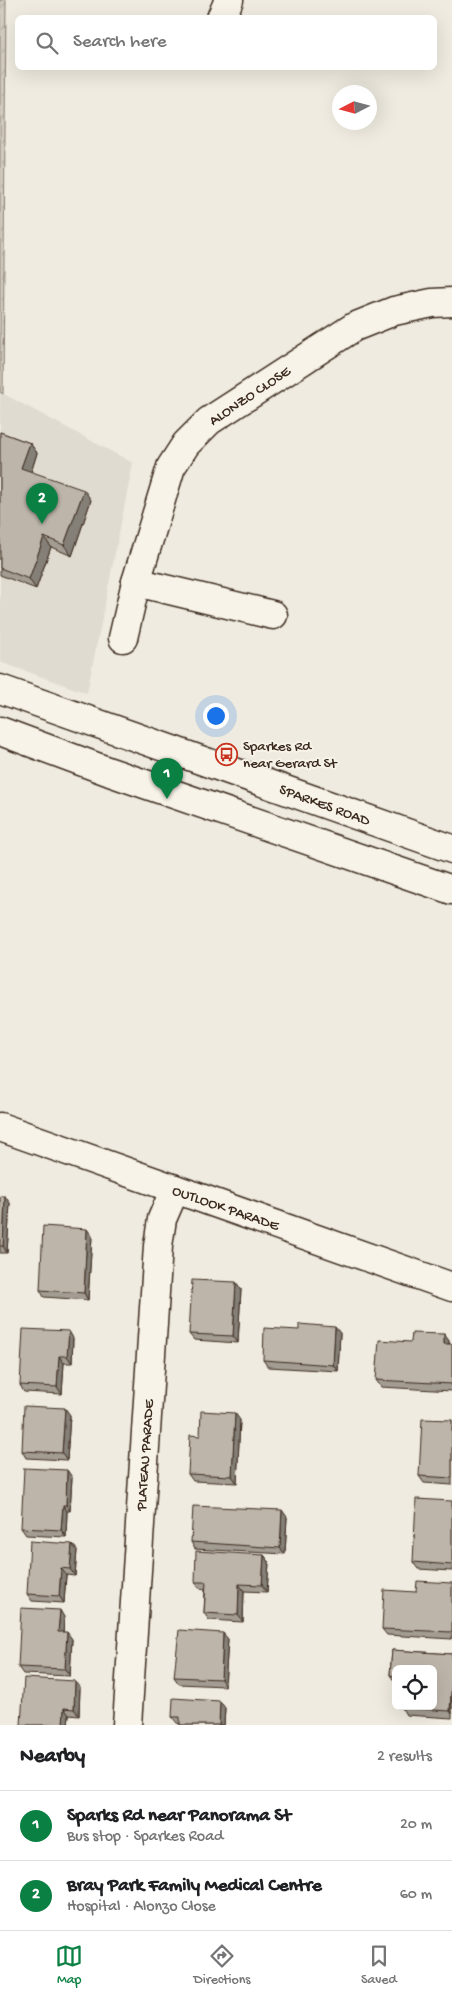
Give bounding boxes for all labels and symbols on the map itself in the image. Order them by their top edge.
north arrow [332,85,377,130]
street label: ALONZO CLOSE [206,362,295,431]
pin: 2 [26,483,58,524]
your location [203,703,229,729]
place label: Sparkes Rd near Gerard St [243,738,339,773]
bus stop icon: Sparkes Rd near Gerard St [215,742,239,766]
pin: 1 [151,758,183,799]
street label: SPARKES ROAD [276,781,373,831]
street label: OUTLOOK PARADE [170,1182,282,1236]
street label: PLATEAU PARADE [133,1398,159,1513]

